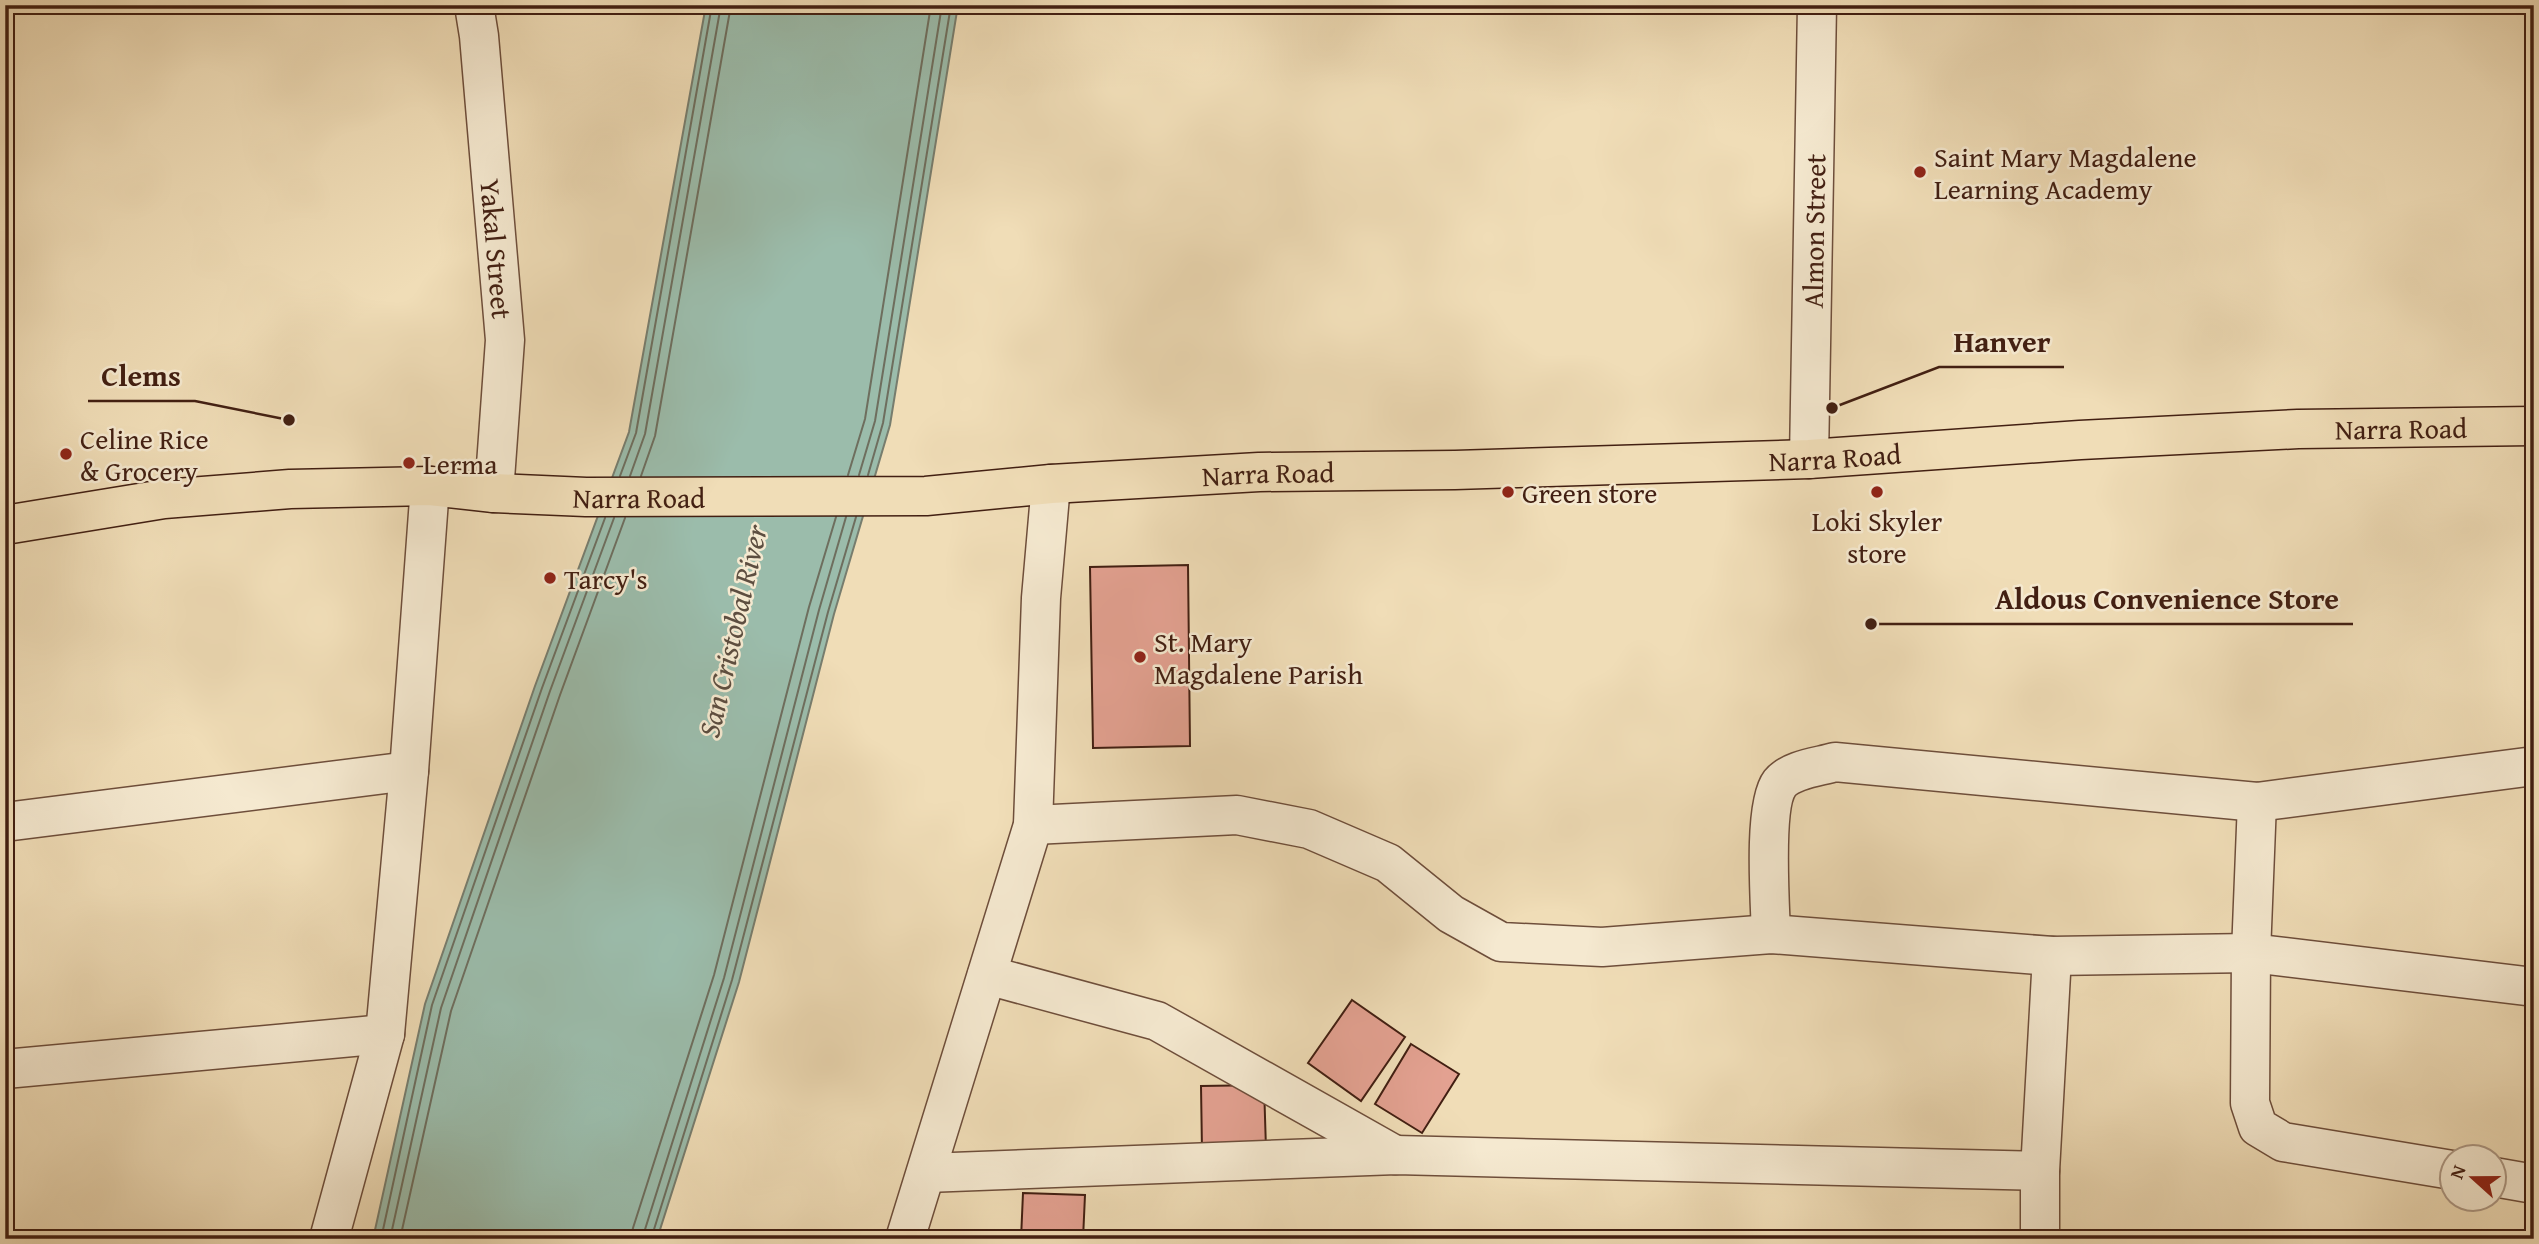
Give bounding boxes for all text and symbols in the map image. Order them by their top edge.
place label: Saint Mary Magdalene Learning Academy [1934,136,2197,209]
street label: Almon Street [1791,153,1835,309]
marker: Saint Mary Magdalene Learning Academy [1912,164,1928,180]
street label: Yakal Street [471,177,524,321]
callout: Hanver [1939,316,2064,367]
text: Hanver [1953,319,2051,363]
callout: Clems [88,350,195,401]
text: Clems [101,353,181,397]
street label: Narra Road [2334,406,2467,449]
place label: Celine Rice & Grocery [80,418,209,491]
street label: Narra Road [1768,432,1902,481]
place label: Lerma [423,443,498,484]
marker: Celine Rice & Grocery [58,446,74,462]
street label: Narra Road [1201,451,1335,496]
marker: Lerma [401,455,417,471]
place label: Green store [1522,472,1657,513]
street label: Narra Road [572,476,705,518]
marker: Green store [1500,484,1516,500]
marker: Loki Skyler store [1869,484,1885,500]
place label: Loki Skyler store [1812,500,1943,573]
water label: San Cristobal River [686,519,778,742]
place label: Tarcy's [564,558,648,599]
marker: Tarcy's [542,570,558,586]
callout: Aldous Convenience Store [1981,573,2353,624]
text: Aldous Convenience Store [1995,576,2339,620]
place label: St. Mary Magdalene Parish [1154,621,1363,694]
marker: St. Mary Magdalene Parish [1132,649,1148,665]
north arrow [2438,1142,2508,1212]
text: N [2442,1161,2473,1183]

